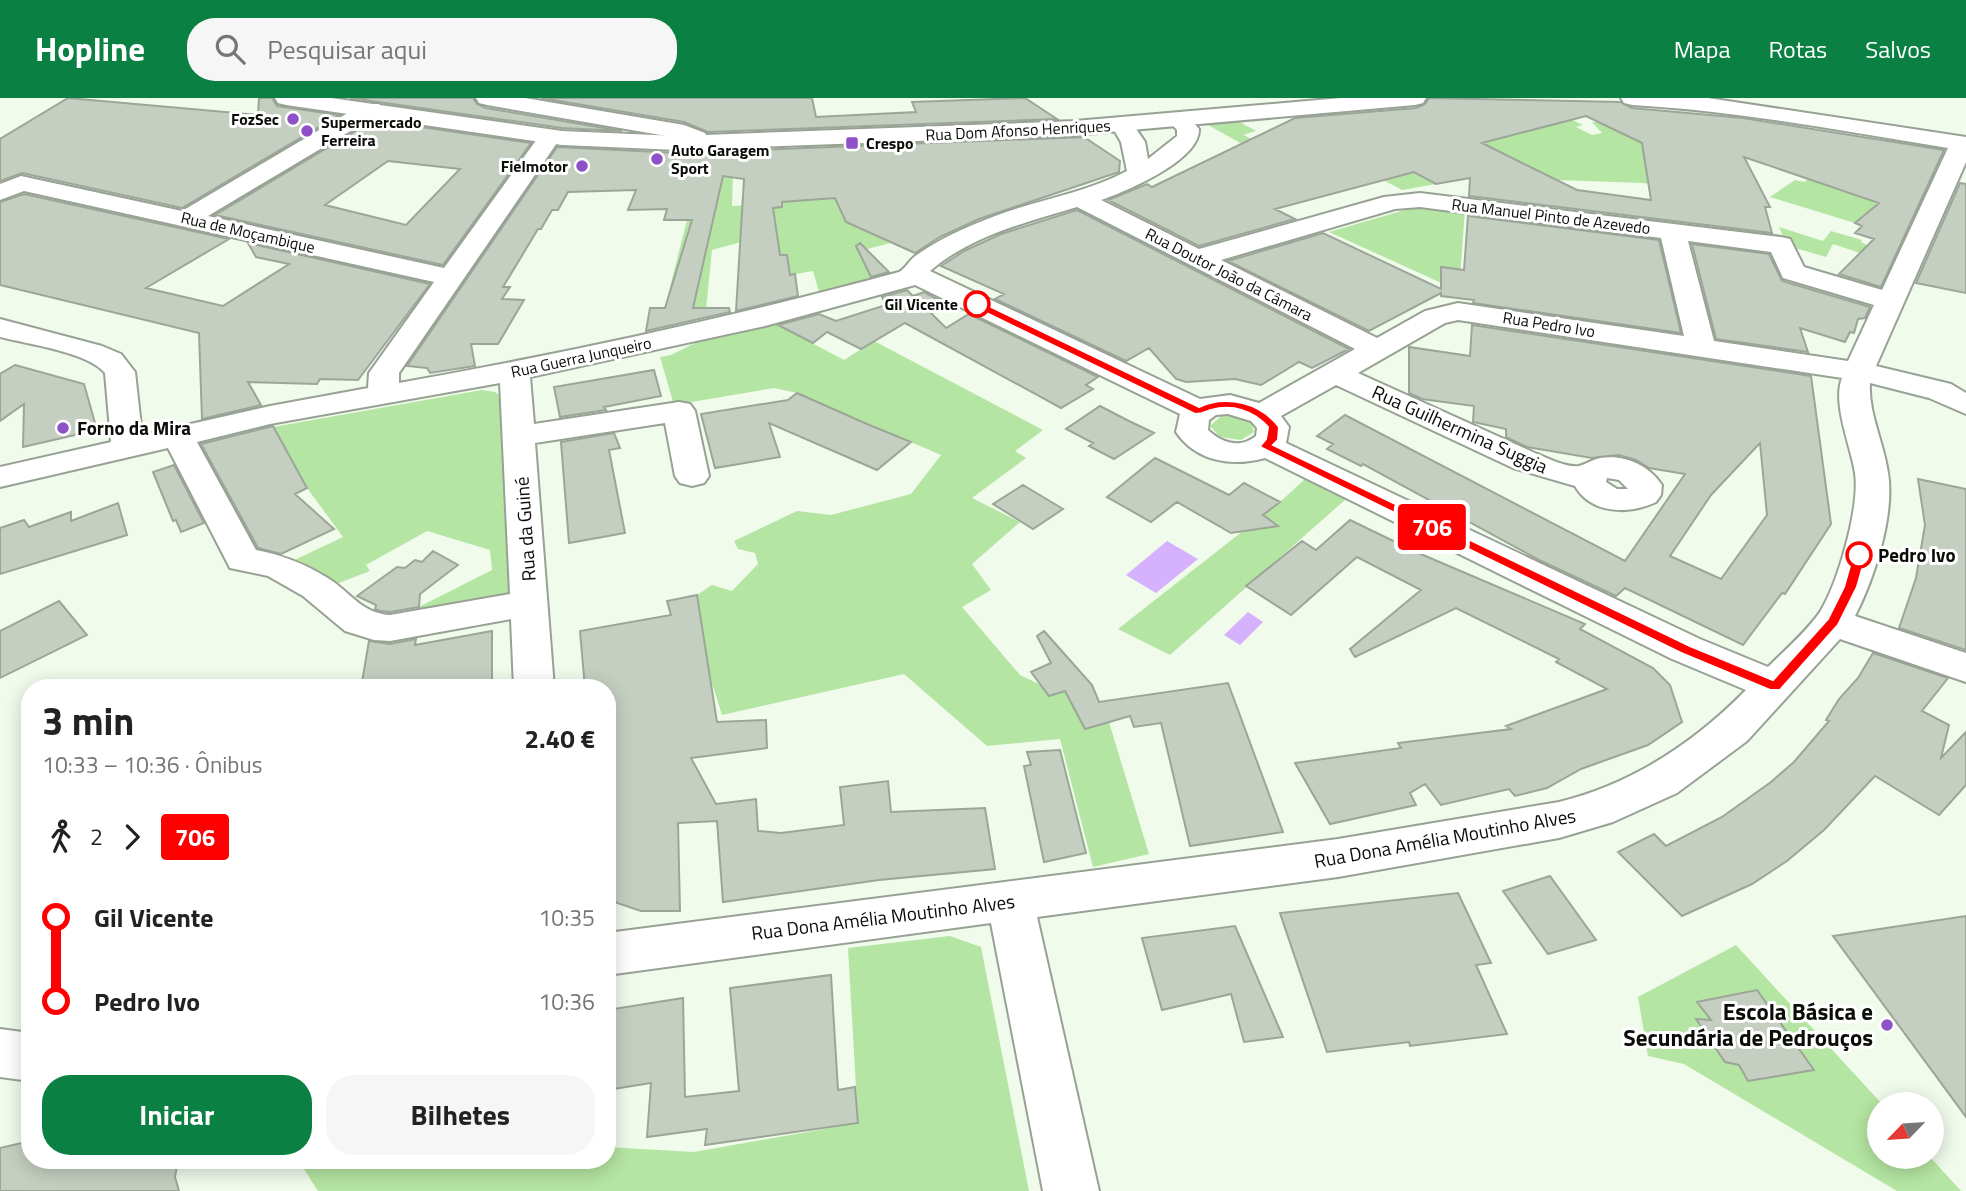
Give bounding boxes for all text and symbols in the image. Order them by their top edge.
search box [187,18,677,81]
text: Hopline [35,24,145,74]
icon: search [211,30,249,68]
text: Pesquisar aqui [267,30,427,69]
text: Mapa [1674,31,1730,67]
text: Rotas [1768,31,1827,67]
text: Salvos [1865,31,1931,67]
place label: FozSec [231,107,279,131]
place label: Supermercado Ferreira [321,110,422,152]
marker: FozSec [285,111,301,127]
street label: Rua Dom Afonso Henriques [925,113,1111,147]
marker: Supermercado Ferreira [299,123,315,139]
place label: Crespo [866,131,914,155]
marker: Crespo [844,135,860,151]
place label: Auto Garagem Sport [671,138,770,180]
marker: Auto Garagem Sport [649,151,665,167]
place label: Fielmotor [501,154,568,178]
marker: Fielmotor [574,158,590,174]
street label: Rua Manuel Pinto de Azevedo [1450,192,1652,240]
street label: Rua de Moçambique [179,205,317,259]
street label: Rua Doutor João da Câmara [1141,221,1317,327]
marker: Gil Vicente [964,291,990,317]
place label: Gil Vicente [884,292,958,316]
street label: Rua Pedro Ivo [1501,305,1597,343]
street label: Rua Guerra Junqueiro [509,330,653,384]
street label: Rua Guilhermina Suggia [1368,377,1553,481]
place label: Forno da Mira [77,413,191,442]
marker: Forno da Mira [55,420,71,436]
street label: Rua da Guiné [506,476,543,582]
line badge: 706 [1392,504,1472,550]
text: 706 [1412,509,1452,545]
place label: Pedro Ivo [1878,540,1956,569]
marker: Pedro Ivo [1846,542,1872,568]
text: 3 min [42,692,134,750]
text: 2.40 € [524,719,595,758]
text: 10:33 – 10:36 · Ônibus [42,747,262,782]
street label: Rua Dona Amélia Moutinho Alves [1312,800,1578,875]
icon: walk [42,818,80,856]
icon: forward [113,818,151,856]
text: 2 [90,819,103,854]
text: 706 [175,819,215,855]
street label: Rua Dona Amélia Moutinho Alves [750,886,1016,947]
text: Gil Vicente [94,898,214,937]
text: 10:35 [538,900,595,935]
text: Pedro Ivo [94,982,200,1021]
text: 10:36 [538,984,595,1019]
place label: Escola Básica e Secundária de Pedrouços [1623,994,1873,1055]
marker: Escola Básica e Secundária de Pedrouços [1879,1017,1895,1033]
button: Iniciar [42,1075,312,1155]
button: Bilhetes [326,1075,595,1155]
north arrow [1867,1092,1944,1169]
map controls [1867,1092,1944,1169]

